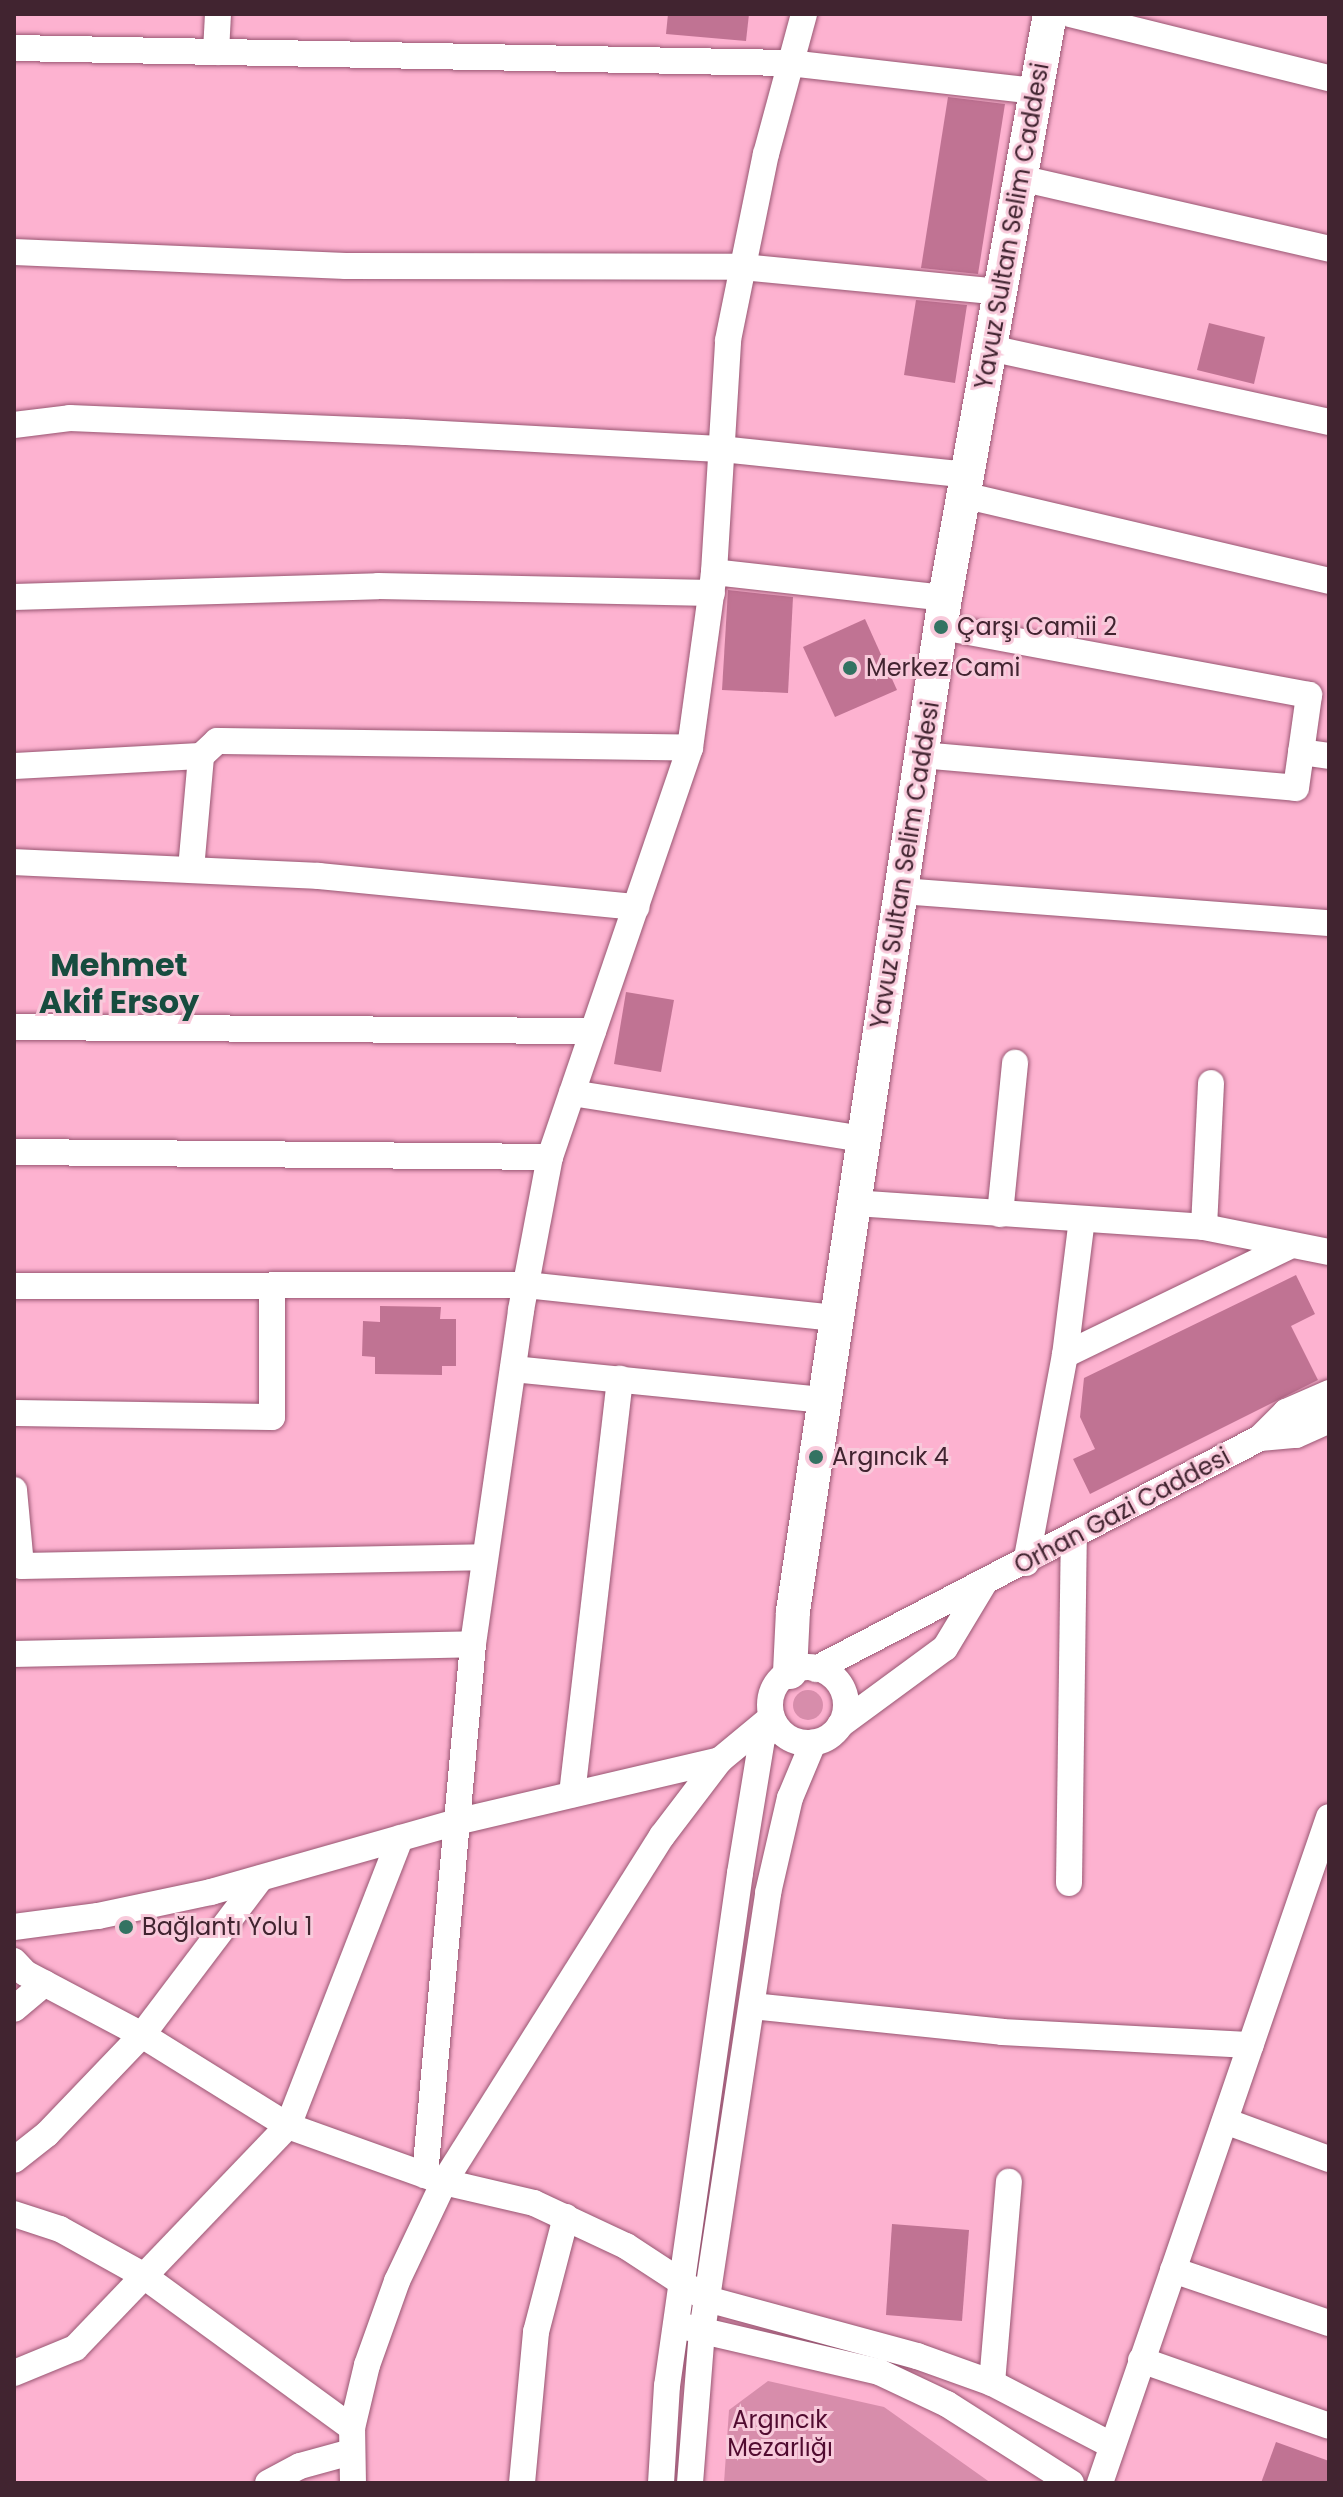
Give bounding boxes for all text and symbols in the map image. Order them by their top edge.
street label: Yavuz Sultan Selim Caddesi [969,61,1055,391]
place label: Çarşı Camii 2 [957,613,1117,641]
marker: Çarşı Camii 2 [932,618,950,636]
place label: Merkez Cami [866,654,1020,682]
marker: Merkez Cami [841,659,859,677]
street label: Yavuz Sultan Selim Caddesi [865,699,945,1031]
district label: Mehmet Akif Ersoy [39,947,199,1022]
street label: Orhan Gazi Caddesi [1009,1442,1235,1580]
place label: Argıncık 4 [832,1443,949,1471]
marker: Argıncık 4 [807,1448,825,1466]
place label: Bağlantı Yolu 1 [142,1913,312,1941]
marker: Bağlantı Yolu 1 [117,1918,135,1936]
park label: Argıncık Mezarlığı [727,2406,833,2462]

